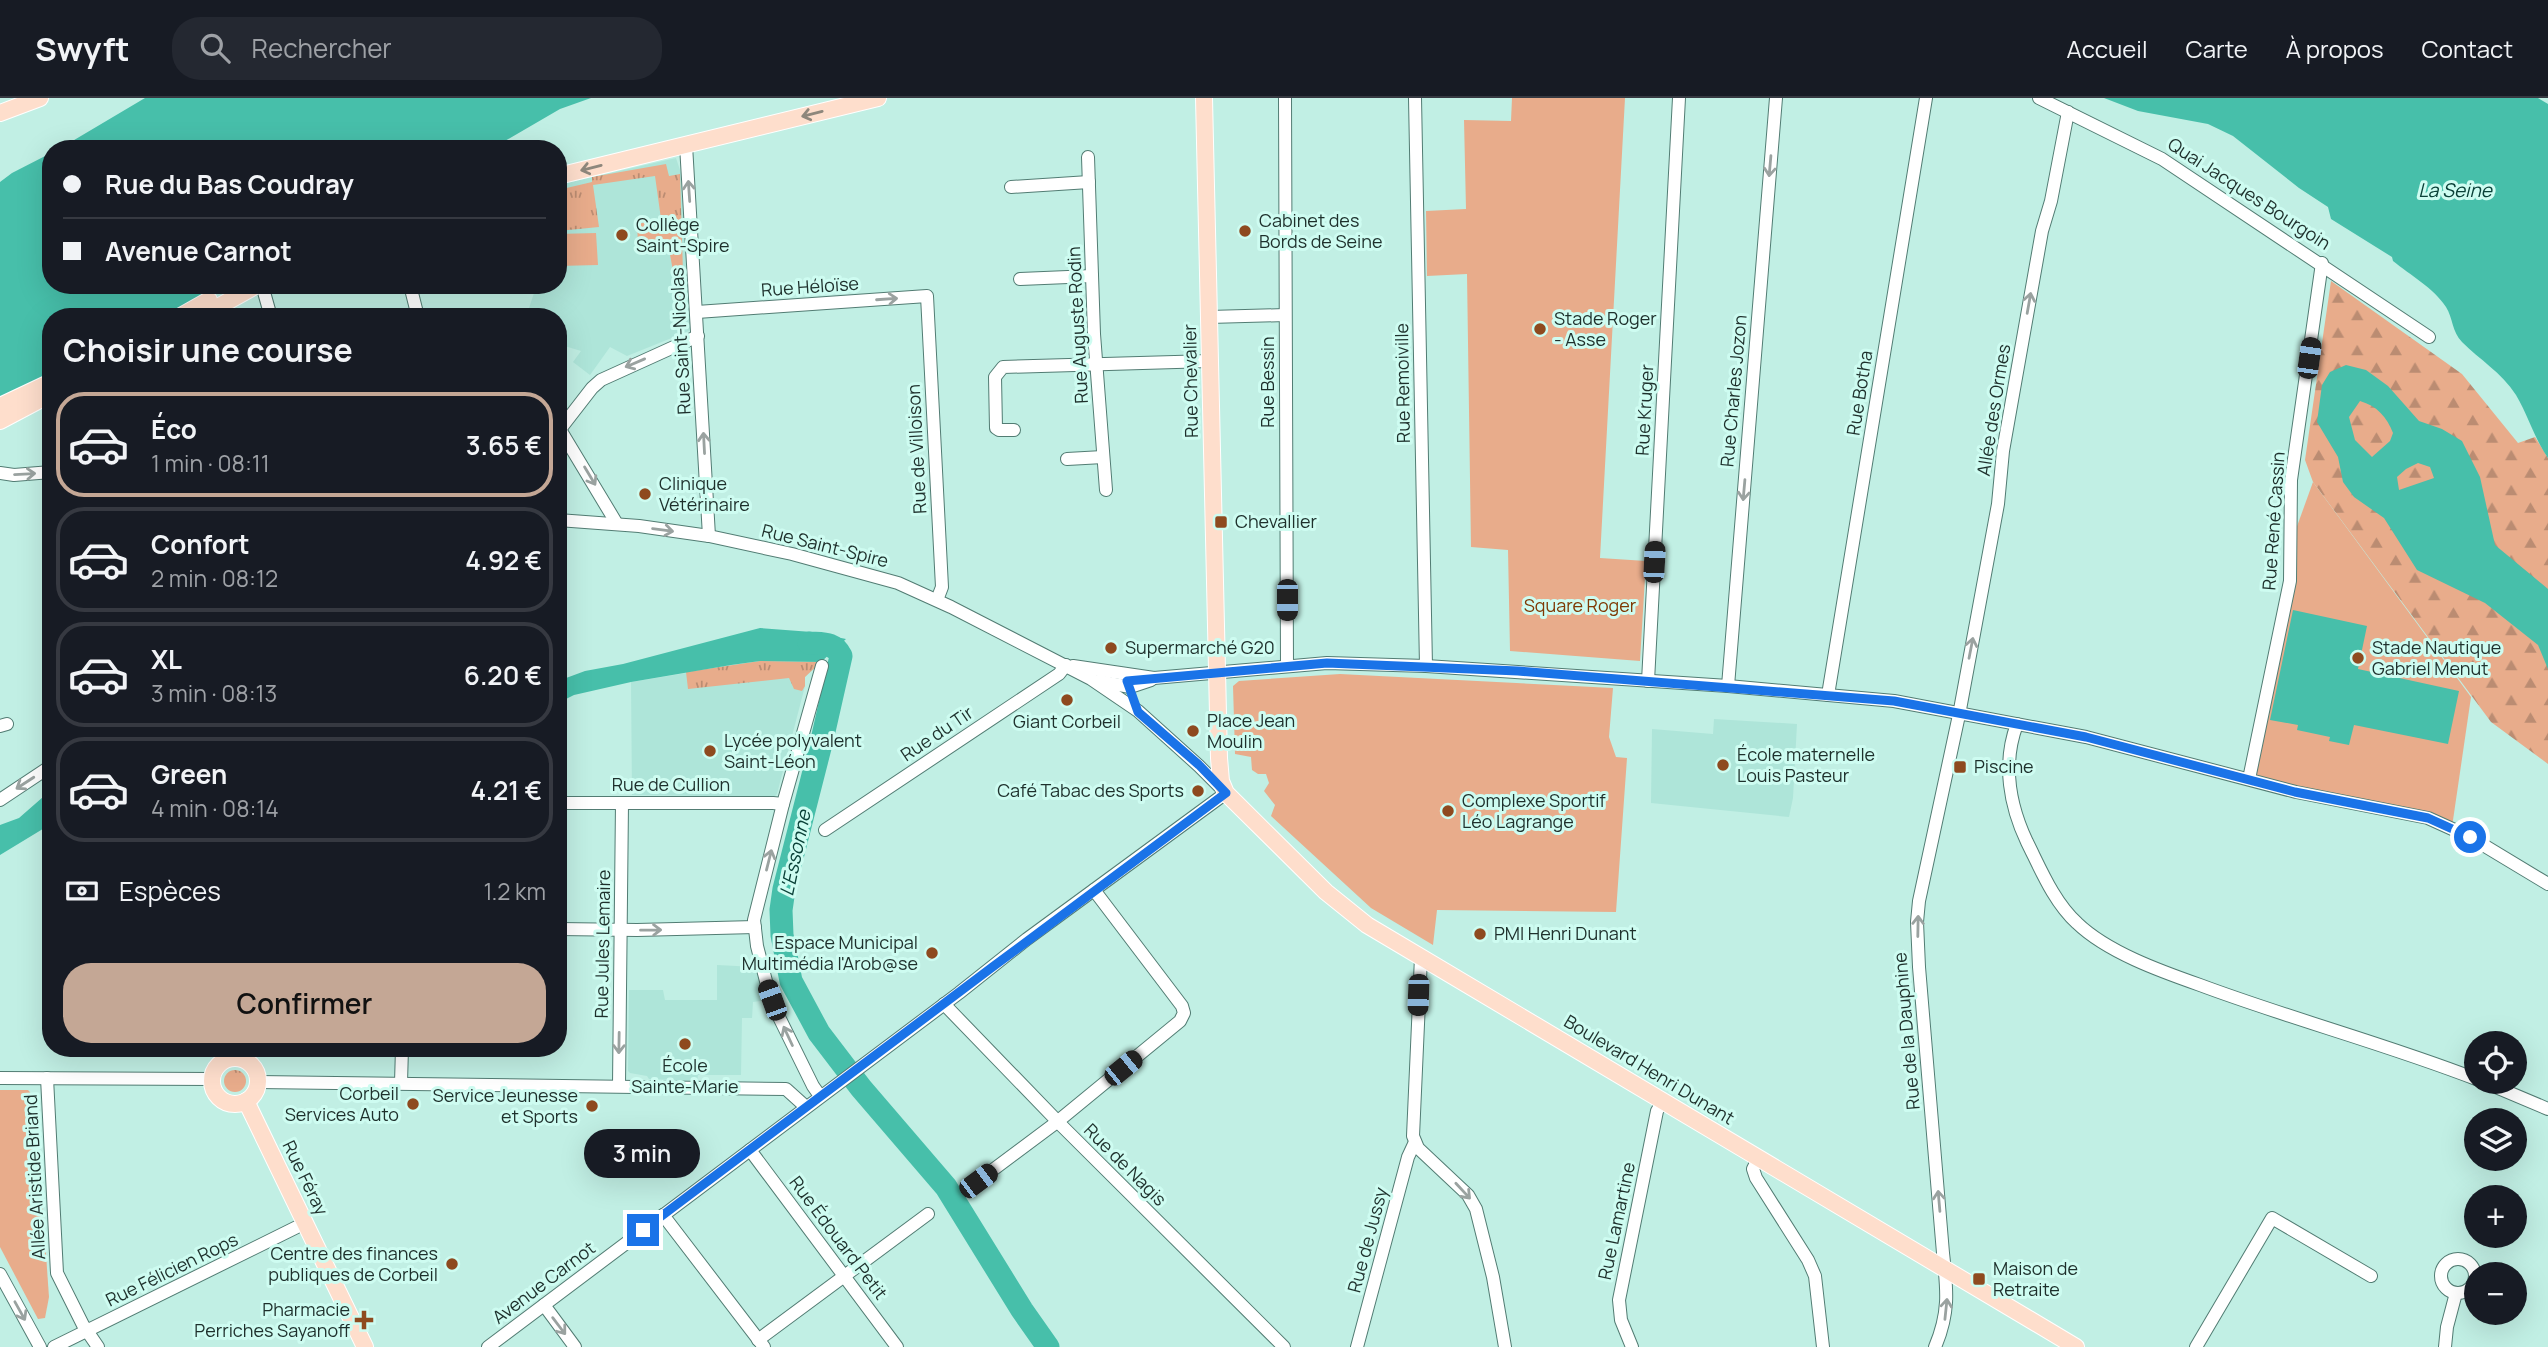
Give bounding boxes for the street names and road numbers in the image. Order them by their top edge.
street label: Quai Jacques Bourgoin [2164,132,2336,255]
street label: Rue Auguste Rodin [1061,246,1093,404]
street label: Rue Saint-Nicolas [664,267,696,415]
street label: Rue Héloïse [760,271,860,301]
street label: Rue Charles Jozon [1714,314,1752,468]
street label: Rue Chevalier [1177,323,1203,438]
street label: Rue Remoiville [1389,323,1415,443]
street label: Rue Bessin [1255,336,1279,428]
street label: Allée des Ormes [1971,342,2015,478]
street label: Rue Botha [1840,349,1878,437]
street label: Rue Kruger [1630,363,1658,456]
street label: Rue de Villoison [901,384,931,514]
street label: Rue René Cassin [2256,451,2290,591]
street label: Rue Saint-Spire [759,518,891,572]
street label: Rue du Tir [896,700,978,766]
street label: Rue de Cullion [612,772,730,796]
street label: Rue Jules Lemaire [589,869,615,1019]
street label: Rue de la Dauphine [1887,951,1925,1111]
street label: Boulevard Henri Dunant [1560,1009,1739,1130]
street label: Allée Aristide Briand [18,1094,50,1260]
street label: Rue de Nagis [1079,1118,1172,1211]
street label: Rue Féray [277,1136,335,1219]
street label: Rue Lamartine [1592,1160,1640,1282]
street label: Rue Édouard Petit [784,1171,893,1304]
street label: Rue de Jussy [1341,1184,1393,1295]
street label: Rue Félicien Rops [101,1227,242,1312]
street label: Avenue Carnot [487,1236,600,1329]

